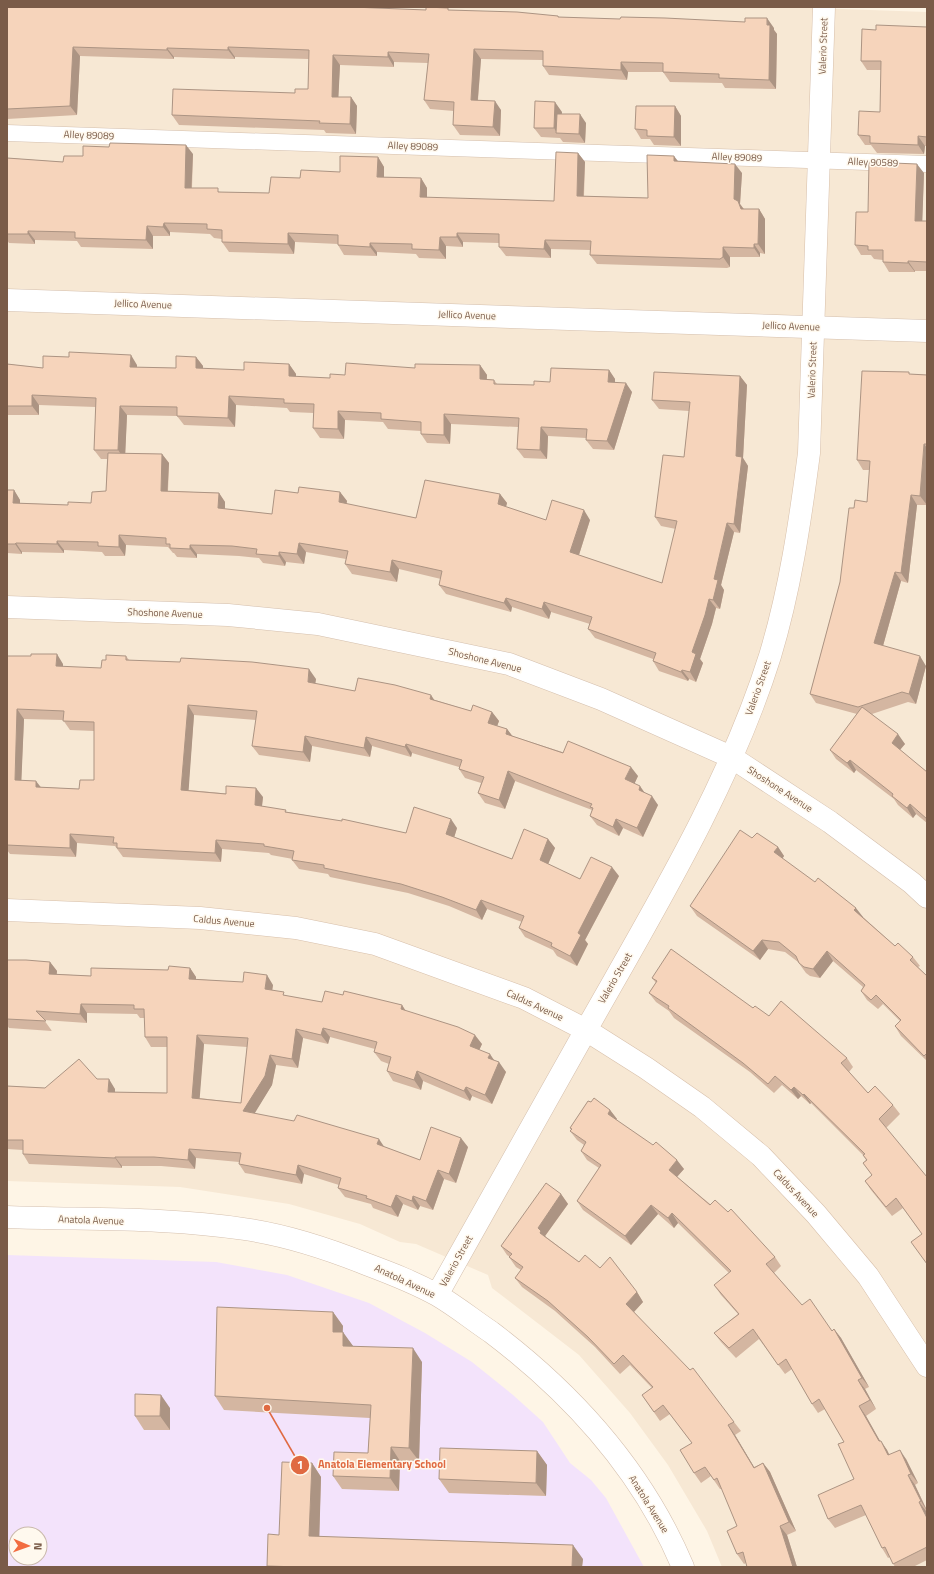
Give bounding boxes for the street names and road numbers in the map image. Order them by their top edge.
street label: Valerio Street [815,17,832,75]
street label: Alley 89089 [63,127,115,143]
street label: Alley 89089 [387,138,439,154]
street label: Alley 89089 [711,149,763,165]
street label: Alley 90589 [847,154,899,170]
street label: Jellico Avenue [114,295,172,313]
street label: Jellico Avenue [438,306,496,324]
street label: Jellico Avenue [762,317,820,335]
street label: Valerio Street [804,341,821,399]
street label: Shoshone Avenue [127,604,203,622]
street label: Shoshone Avenue [447,644,523,676]
street label: Valerio Street [741,658,775,717]
street label: Shoshone Avenue [744,762,816,816]
street label: Caldus Avenue [193,911,255,931]
street label: Valerio Street [594,949,636,1006]
street label: Caldus Avenue [504,985,566,1025]
street label: Caldus Avenue [770,1165,822,1221]
street label: Anatola Avenue [58,1211,124,1229]
street label: Valerio Street [436,1232,477,1289]
street label: Anatola Avenue [372,1260,438,1302]
street label: Anatola Avenue [625,1472,673,1536]

